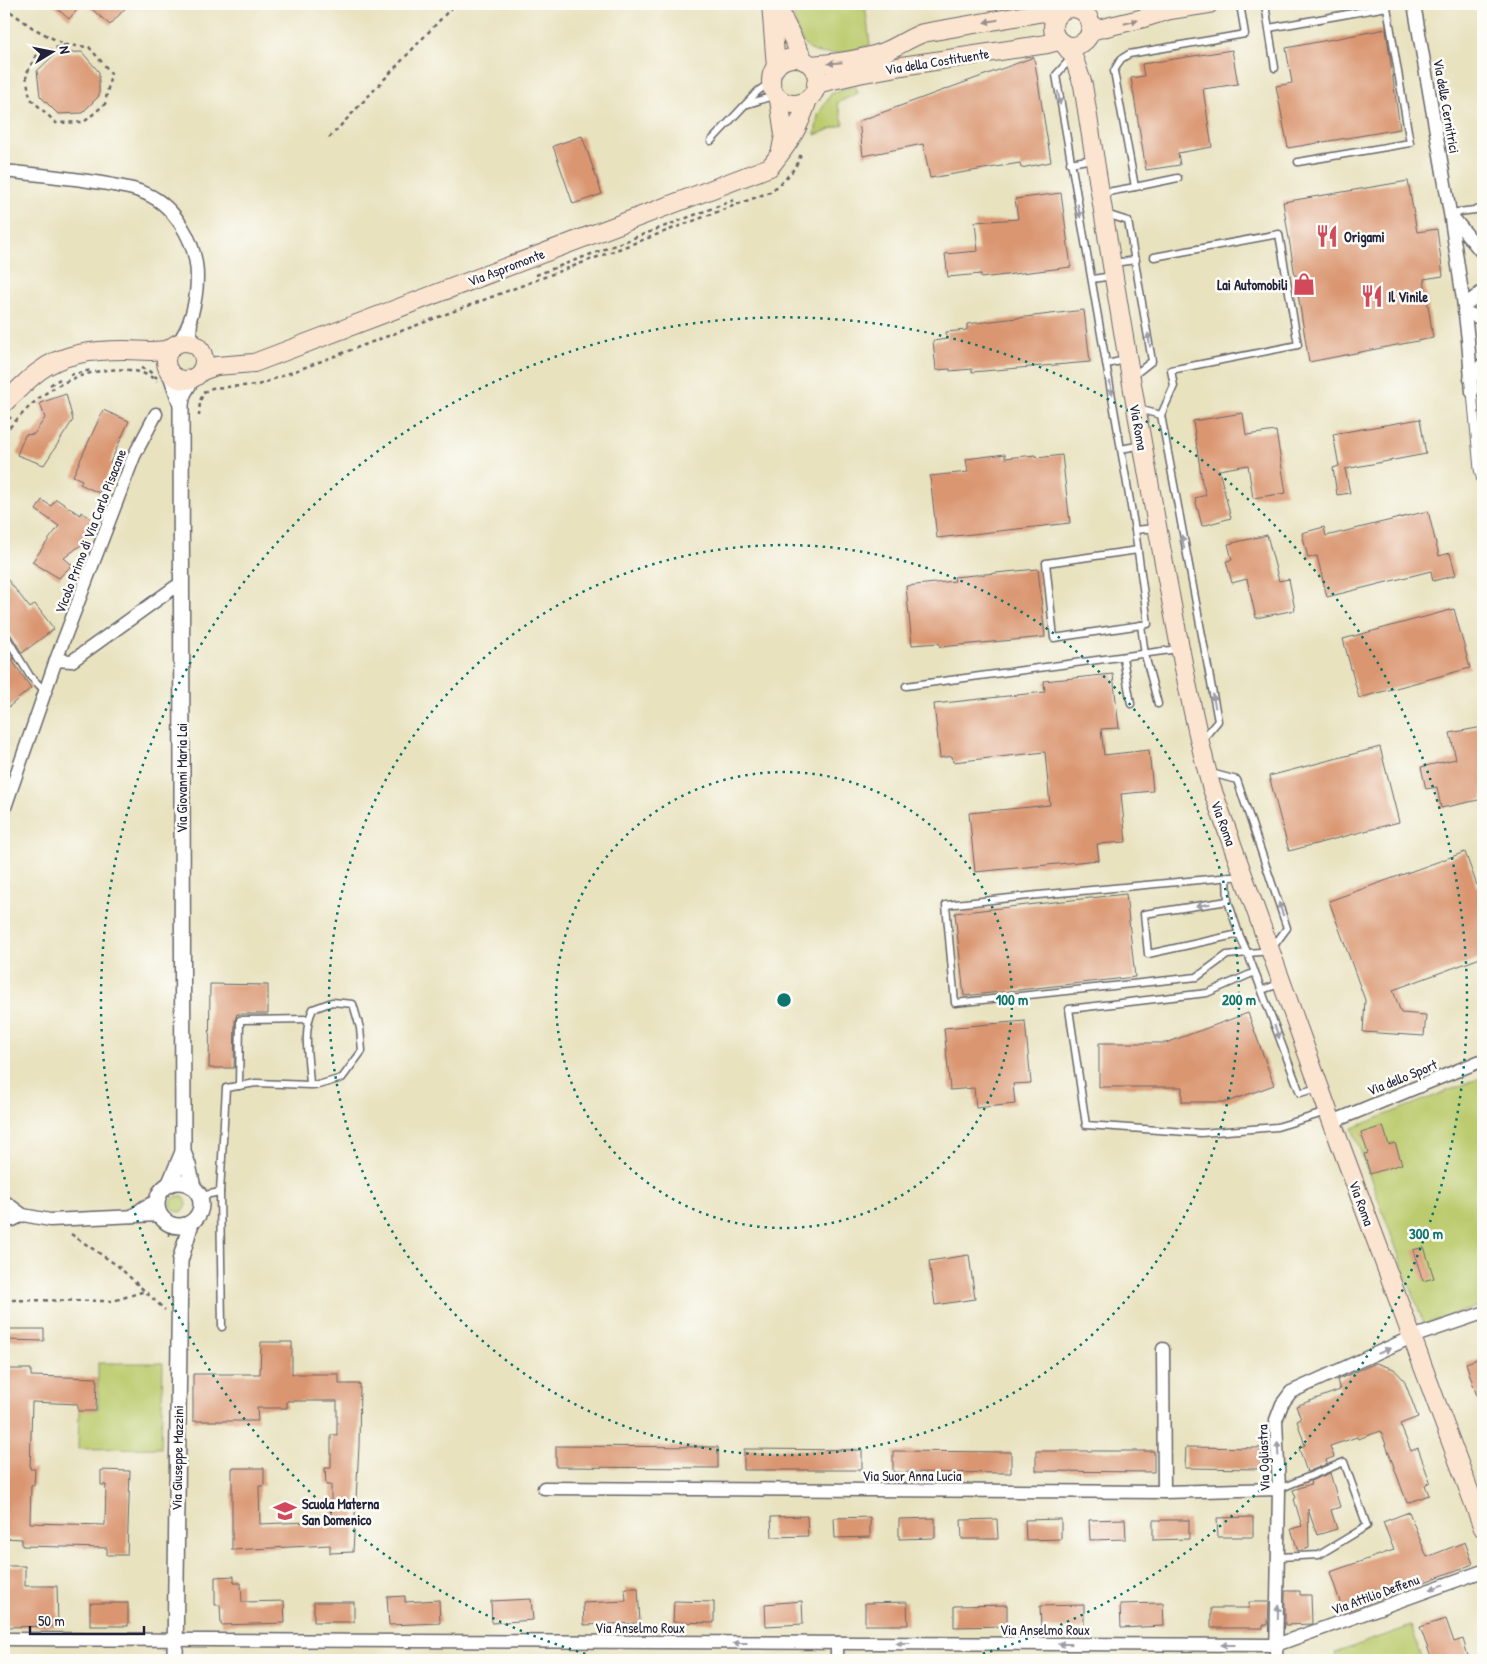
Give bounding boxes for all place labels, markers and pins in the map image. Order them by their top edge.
restaurant icon: Origami [1314,223,1340,249]
place label: Origami [1344,227,1385,248]
shop icon: Lai Automobili [1291,271,1317,297]
place label: Lai Automobili [1217,275,1288,294]
restaurant icon: Il Vinile [1359,283,1385,309]
place label: Il Vinile [1388,287,1428,306]
centre of rings [775,991,793,1009]
place label: Scuola Materna San Domenico [302,1494,379,1529]
school or university icon: Scuola Materna San Domenico [272,1498,298,1524]

